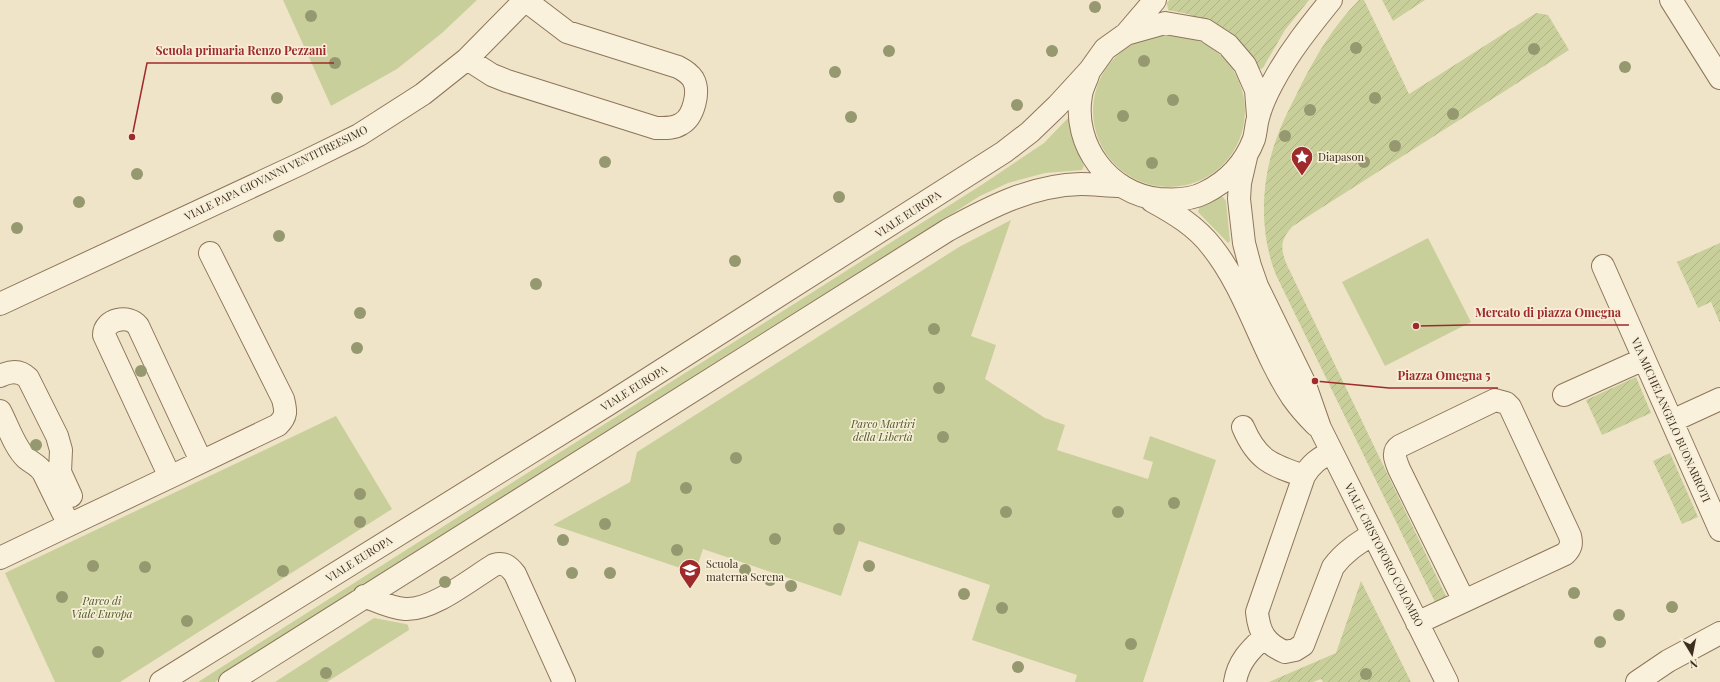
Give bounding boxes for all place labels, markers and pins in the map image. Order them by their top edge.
callout: Scuola primaria Renzo Pezzani [147,39,334,63]
place icon: Diapason [1289,144,1315,177]
place label: Diapason [1318,149,1364,164]
callout: Mercato di piazza Omegna [1467,301,1629,325]
callout: Piazza Omegna 5 [1389,364,1498,388]
place label: Scuola materna Serena [706,556,785,584]
school or university icon: Scuola materna Serena [677,557,703,590]

